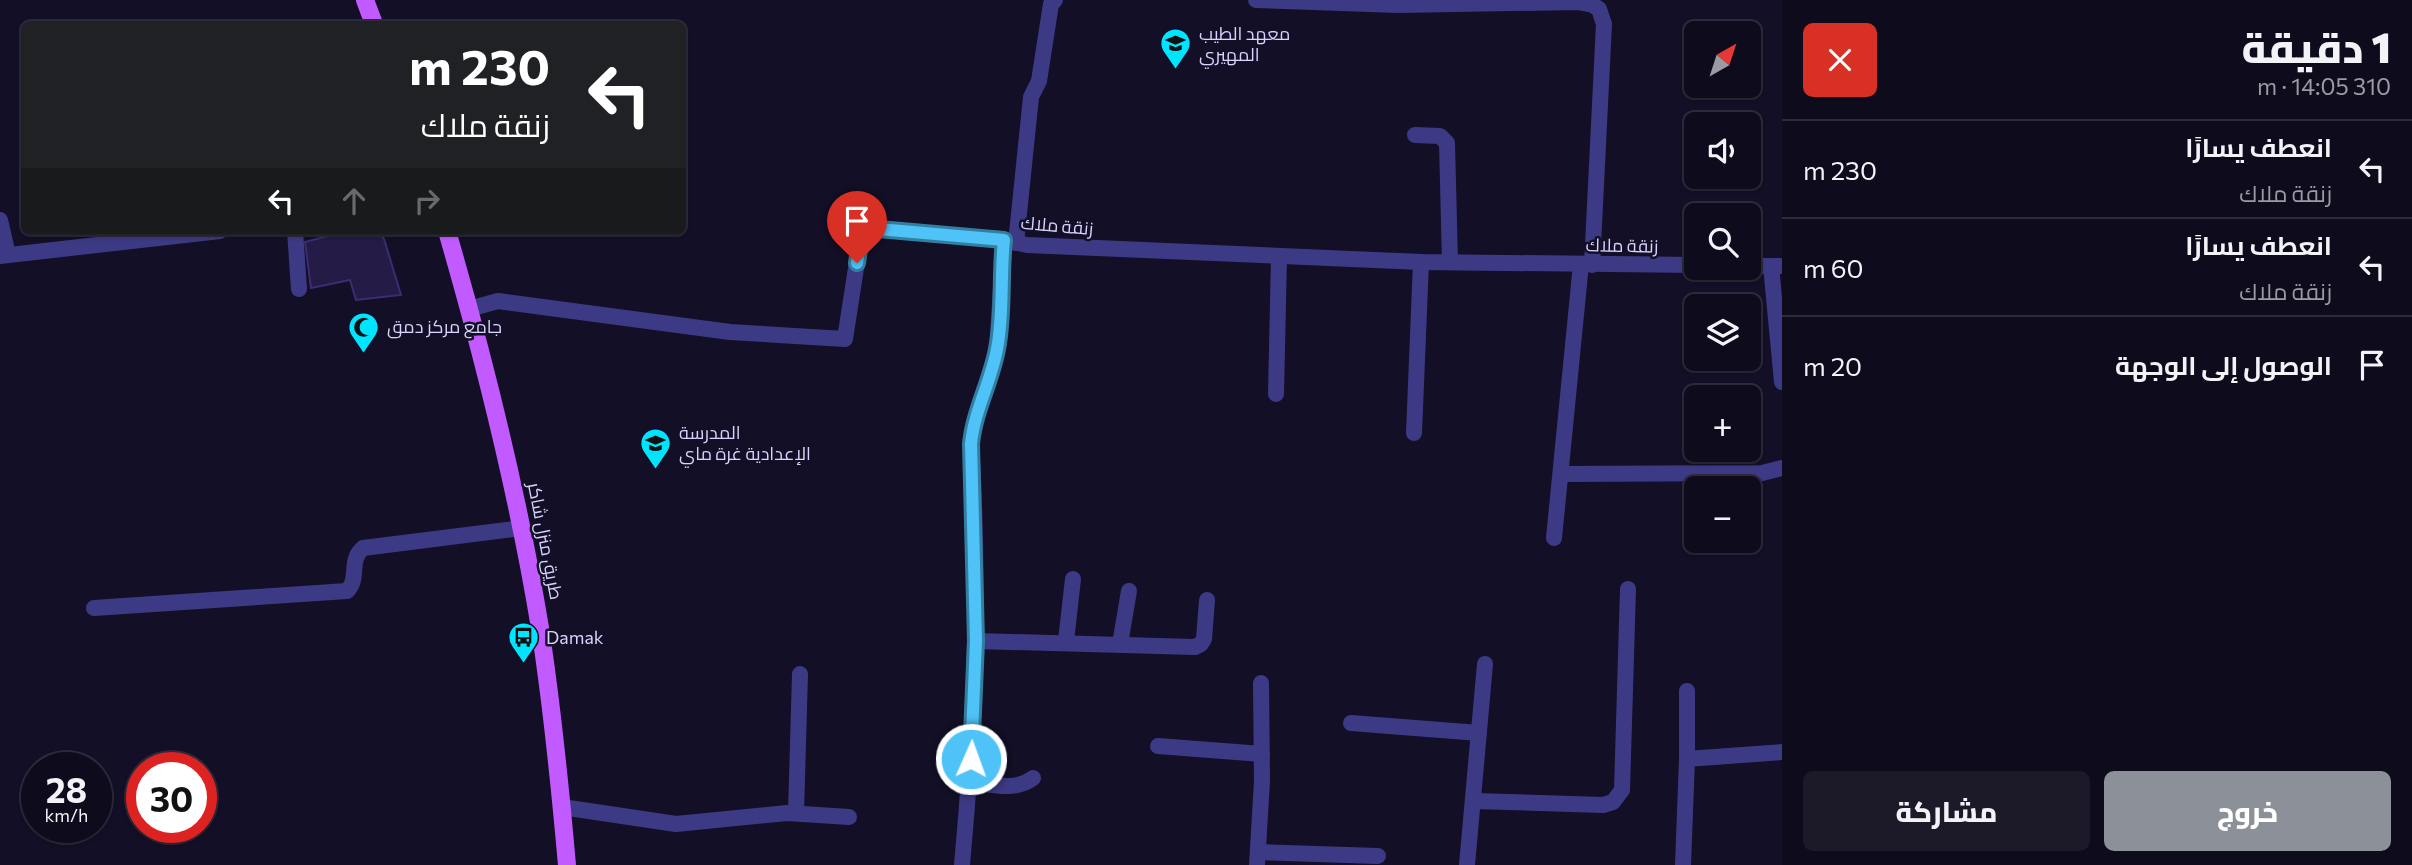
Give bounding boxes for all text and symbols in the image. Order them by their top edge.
text: 1 دقيقة [2241,20,2391,72]
north arrow [1684,21,1760,98]
map controls [1684,21,1761,553]
place label: معهد الطيب المهيري [1199,22,1290,69]
button: close [1803,23,1877,97]
school or university icon: معهد الطيب المهيري [1159,27,1193,71]
text: 230 m [409,35,550,95]
icon: left [574,49,665,140]
text: 310 m · 14:05 [2257,72,2391,100]
text: زنقة ملاك [421,104,550,144]
button: sound [1684,112,1761,189]
text: انعطف يسارًا [2185,131,2332,162]
icon: left [2353,150,2391,188]
text: 230 m [1803,154,1877,185]
text: زنقة ملاك [2239,179,2332,207]
icon: left [262,182,300,220]
icon: ahead [335,182,373,220]
icon: right [408,182,446,220]
pin [827,191,887,263]
icon: arrive [838,202,876,240]
button: search [1684,203,1761,280]
street label: زنقة ملاك [1020,211,1094,240]
text: انعطف يسارًا [2185,229,2332,260]
street label: زنقة ملاك [1585,233,1659,258]
icon: left [2353,248,2391,286]
text: 60 m [1803,252,1863,283]
text: زنقة ملاك [2239,277,2332,305]
button: layers [1684,294,1761,371]
mosque icon: جامع مركز دمق [347,310,381,354]
place label: جامع مركز دمق [387,315,502,339]
icon: arrive [2353,346,2391,384]
text: الوصول إلى الوجهة [2115,349,2332,380]
text: 20 m [1803,350,1862,381]
button: + [1684,385,1761,462]
place label: المدرسة الإعدادية غرة ماي [679,421,811,468]
school or university icon: المدرسة الإعدادية غرة ماي [639,426,673,470]
button: − [1684,476,1761,553]
street label: طريق منزل شاكر [522,479,568,602]
bus stop icon: Damak [506,621,540,665]
place label: Damak [546,626,604,648]
position arrow [934,722,1008,796]
speed limit sign: 30 [126,752,217,843]
text: 28 [46,767,87,810]
button: مشاركة [1803,771,2090,851]
button: خروج [2104,771,2391,851]
text: km/h [45,804,88,826]

